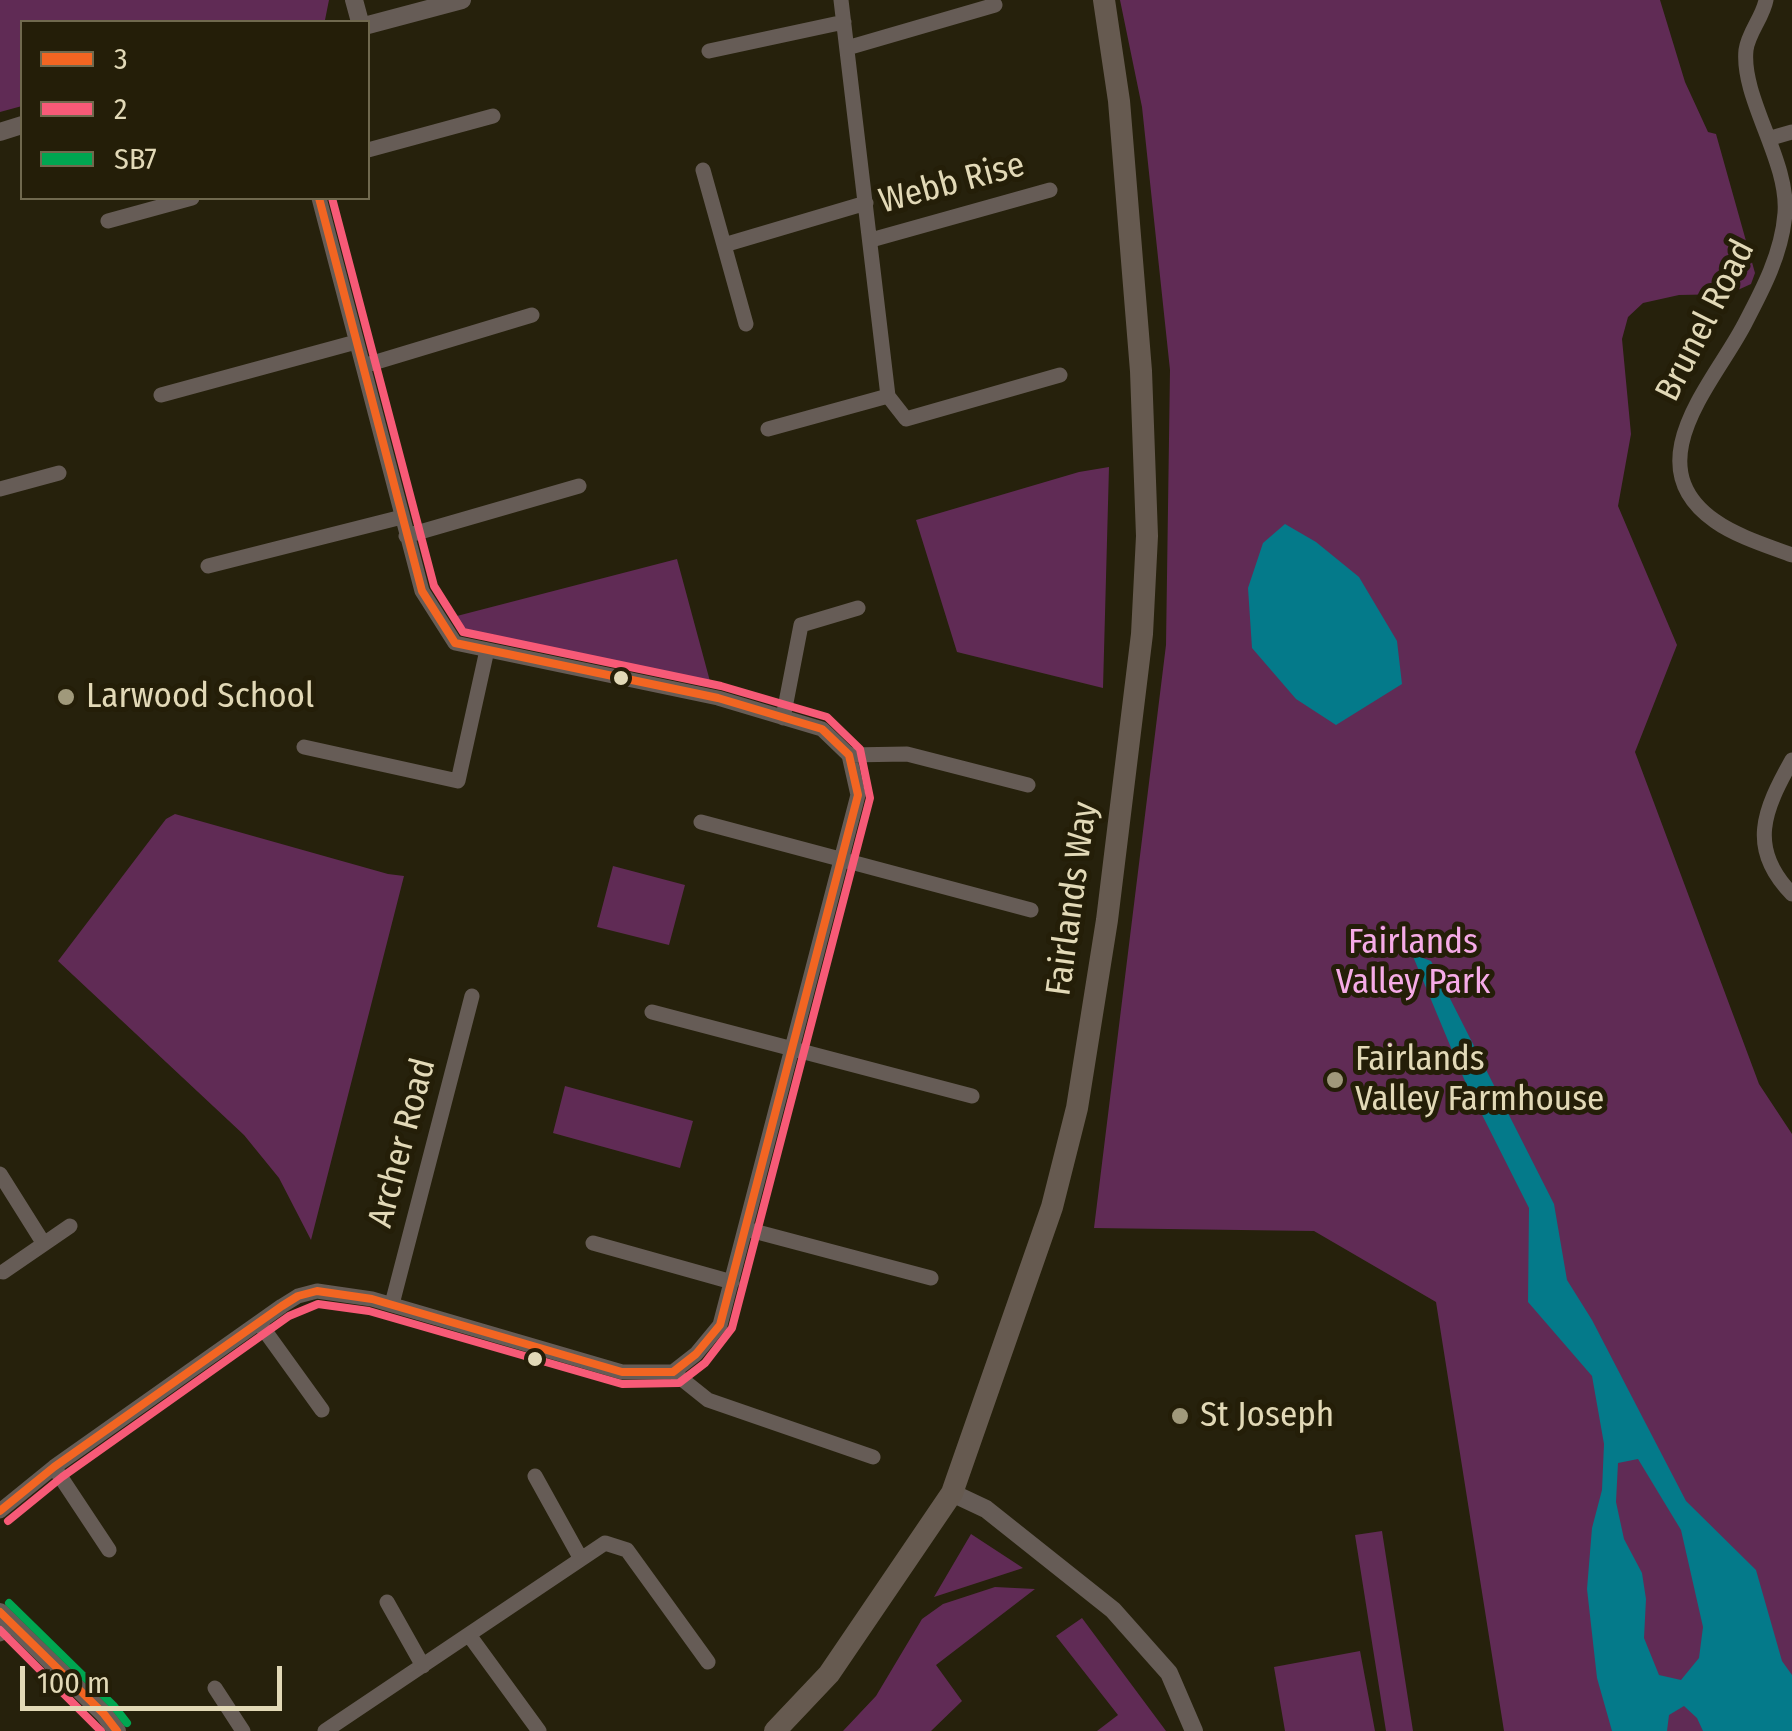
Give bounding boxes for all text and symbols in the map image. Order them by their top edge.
legend [20,20,370,200]
text: 3 [114,41,128,77]
text: 2 [114,91,127,127]
text: SB7 [114,141,157,177]
street label: Webb Rise [875,144,1029,224]
street label: Brunel Road [1647,233,1765,409]
unlabelled marker [611,668,631,688]
place label: Larwood School [86,676,314,718]
marker: Larwood School [55,686,77,708]
street label: Fairlands Way [1039,799,1107,999]
park label: Fairlands Valley Park [1336,922,1490,1004]
place label: Fairlands Valley Farmhouse [1355,1039,1604,1121]
street label: Archer Road [360,1054,446,1232]
marker: Fairlands Valley Farmhouse [1324,1069,1346,1091]
unlabelled marker [525,1349,545,1369]
place label: St Joseph [1200,1395,1334,1437]
marker: St Joseph [1169,1405,1191,1427]
scale bar [25,1646,288,1708]
text: 100 m [37,1665,110,1701]

